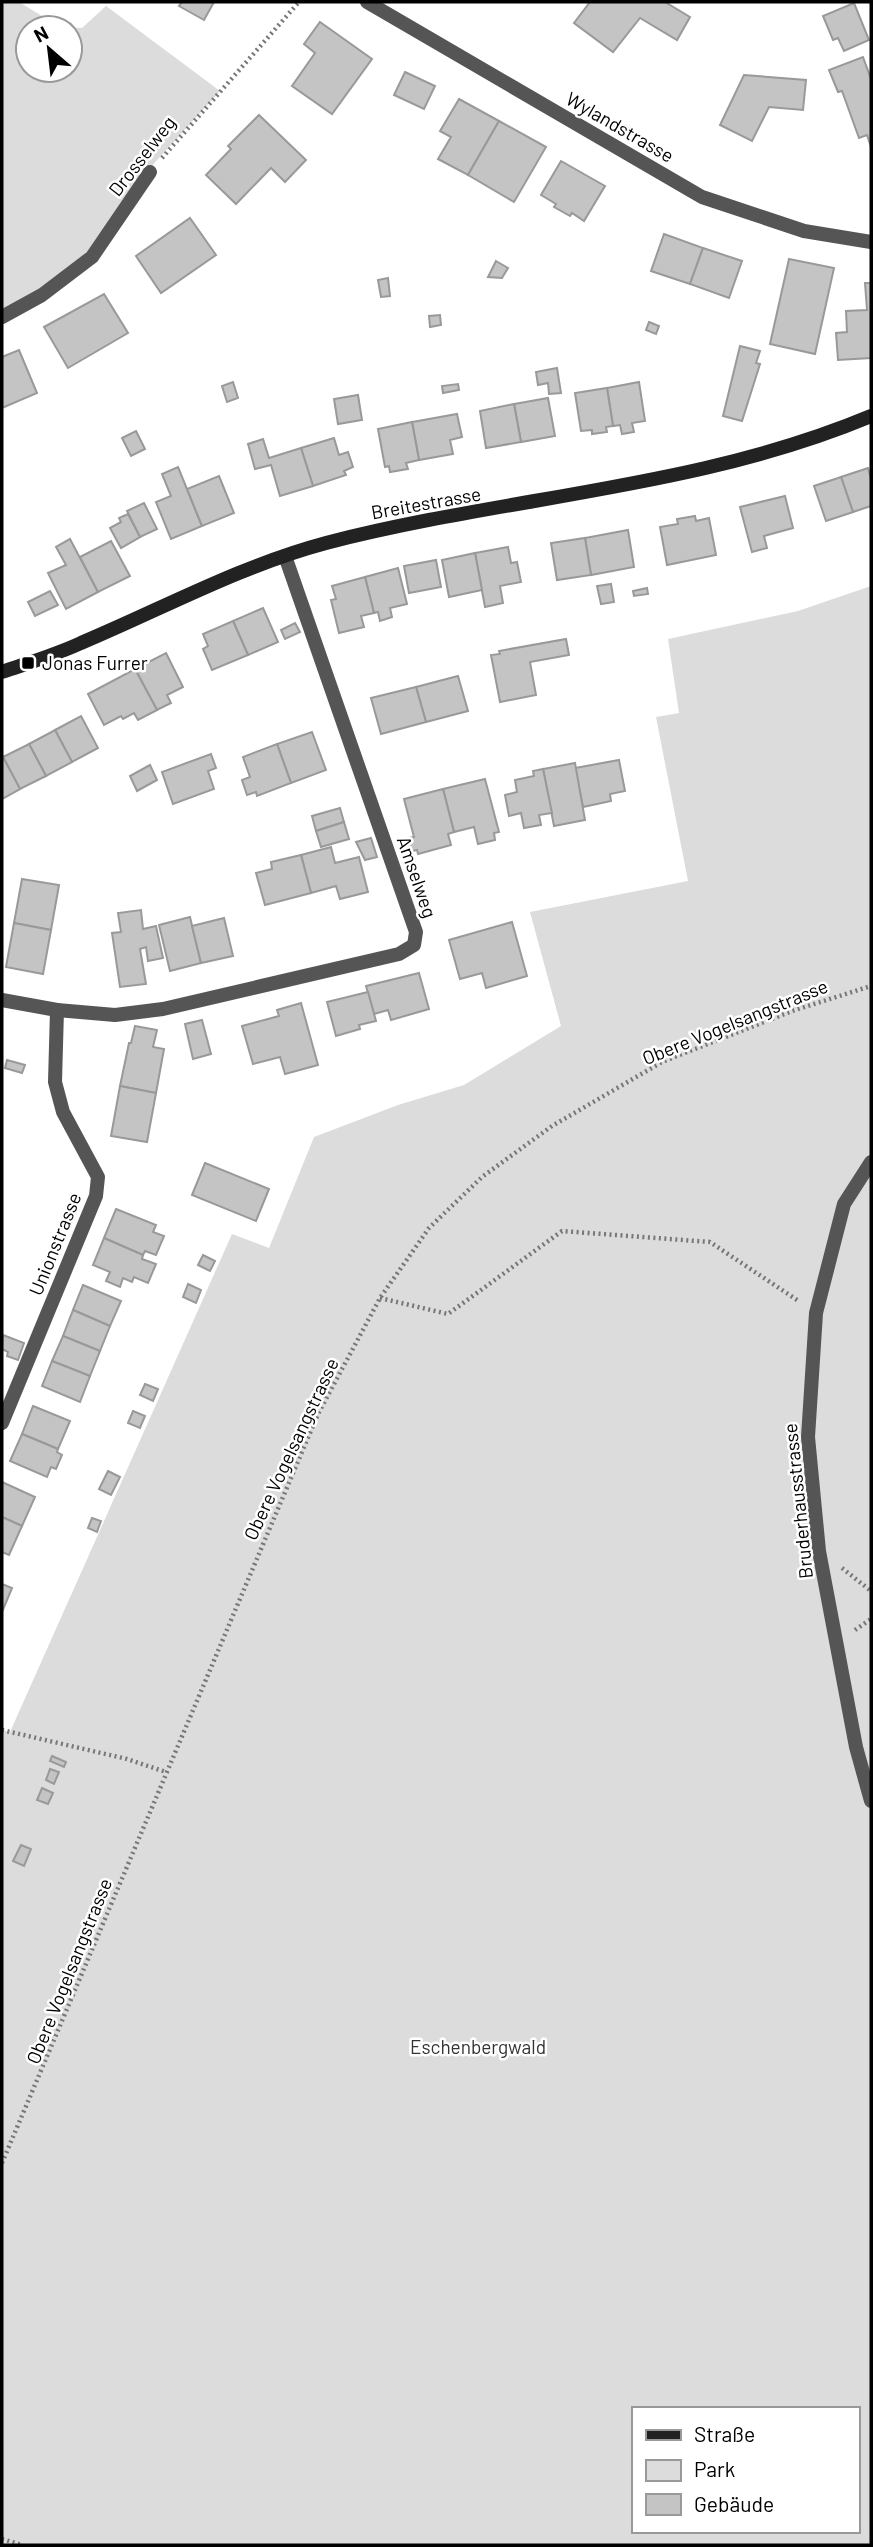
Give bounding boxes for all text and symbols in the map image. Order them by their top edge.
north arrow [14,14,84,84]
text: N [30,20,52,47]
street label: Wylandstrasse [562,86,678,167]
street label: Drosselweg [103,111,180,200]
street label: Breitestrasse [369,482,483,523]
place label: Jonas Furrer [42,651,148,674]
marker: Jonas Furrer [20,655,36,671]
street label: Amselweg [393,833,442,921]
street label: Obere Vogelsangstrasse [639,974,831,1069]
street label: Unionstrasse [24,1189,86,1299]
street label: Obere Vogelsangstrasse [238,1354,343,1543]
street label: Bruderhausstrasse [778,1422,817,1580]
street label: Obere Vogelsangstrasse [21,1875,116,2067]
park label: Eschenbergwald [410,2035,546,2058]
legend [632,2407,859,2533]
text: Straße [694,2421,755,2446]
text: Park [694,2456,735,2481]
text: Gebäude [694,2491,774,2516]

